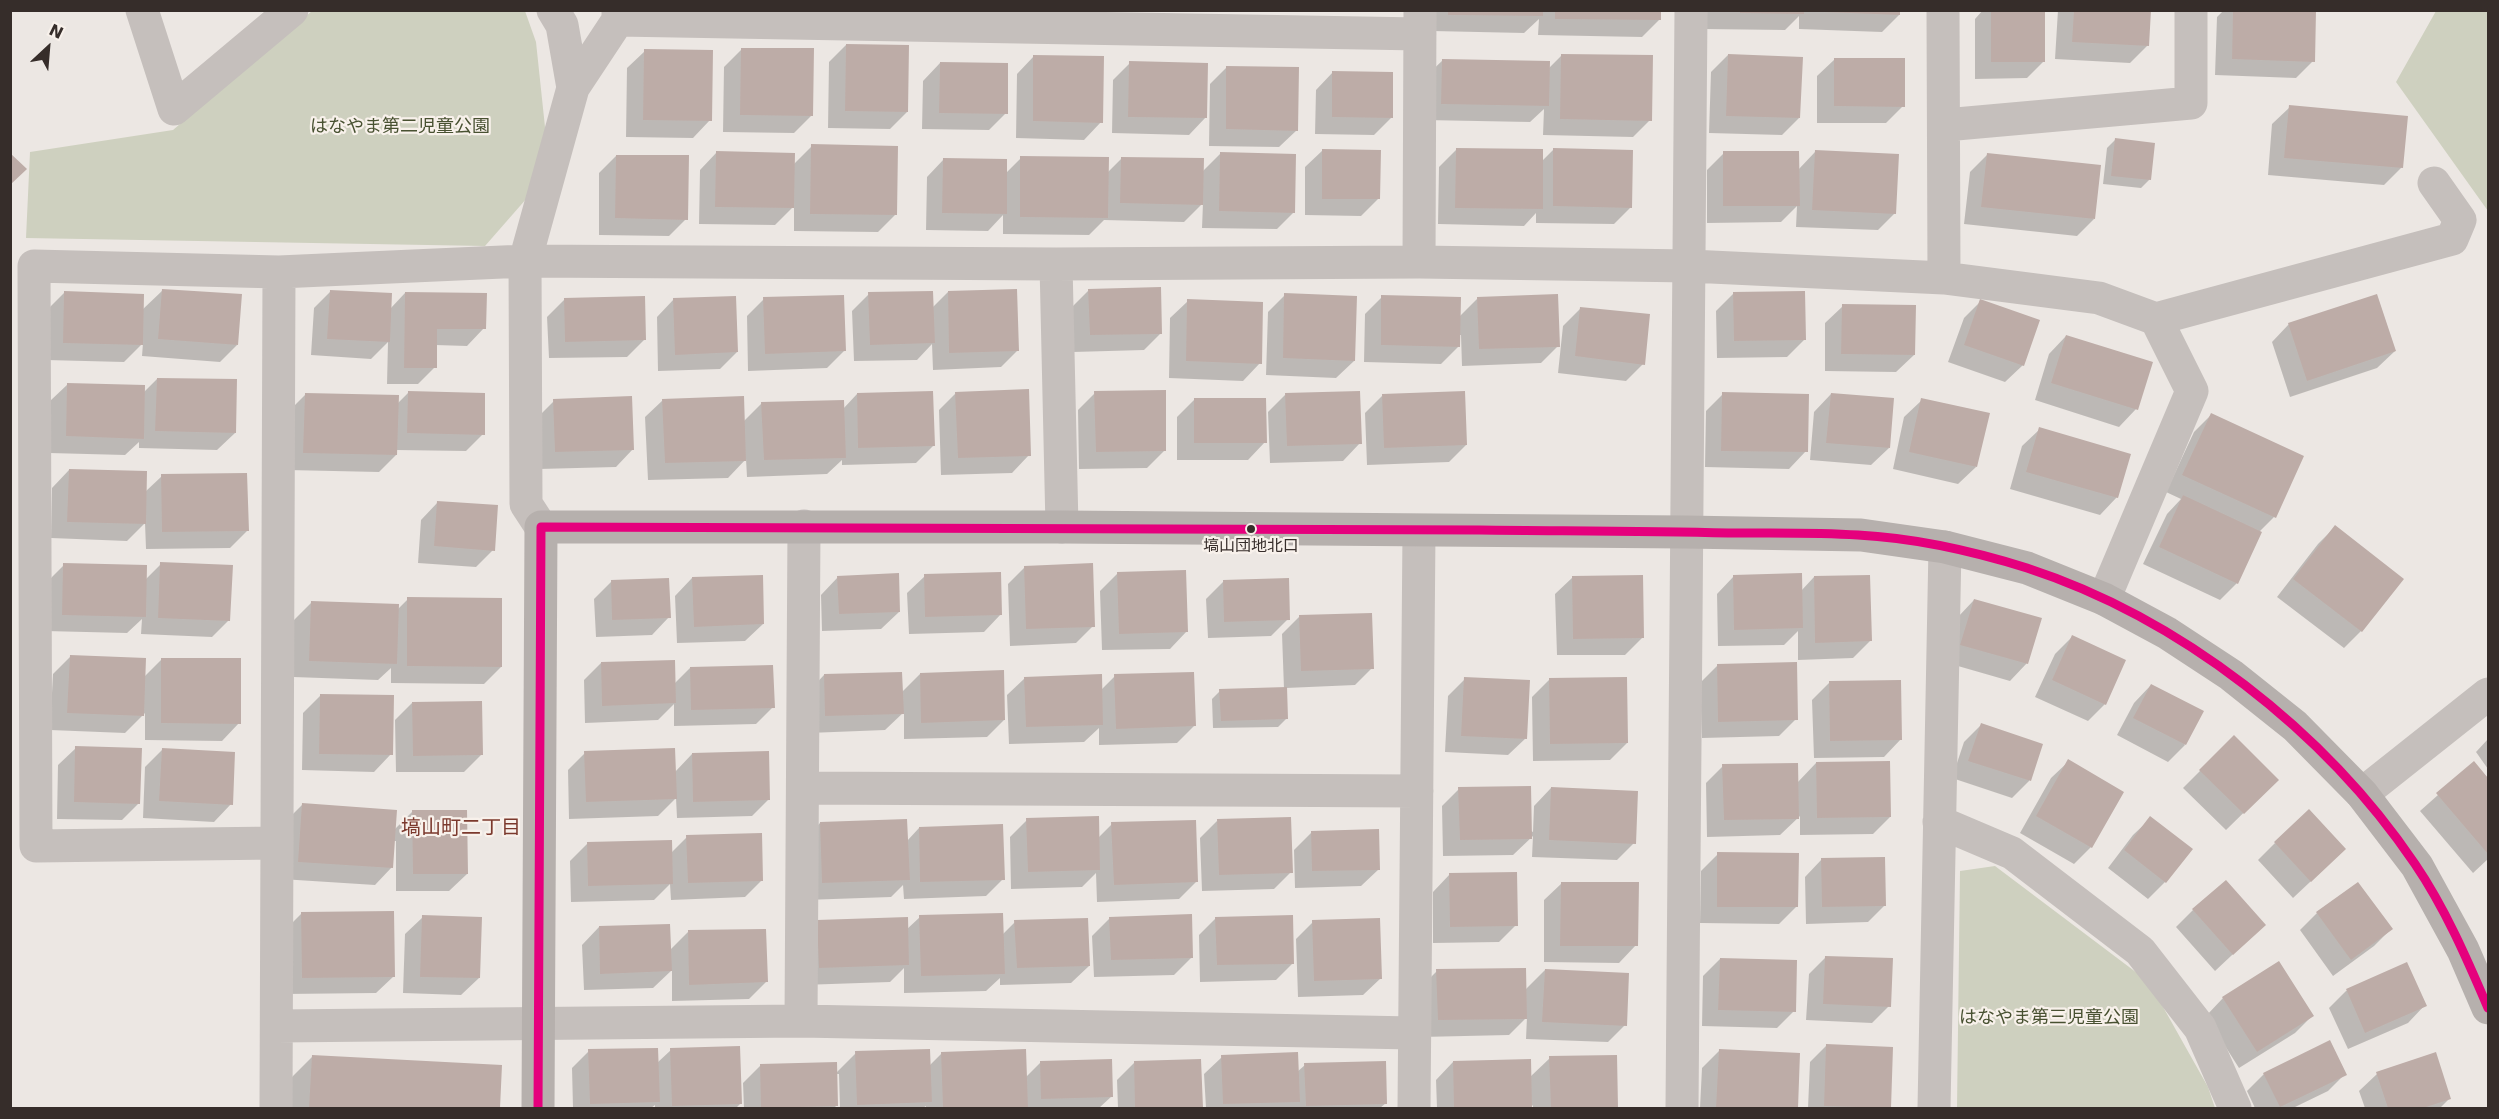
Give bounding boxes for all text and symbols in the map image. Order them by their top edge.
north arrow [18,18,78,78]
text: N [46,20,66,43]
park label: はなやま第二児童公園 [310,116,490,138]
marker: 塙山団地北口 [1245,523,1257,535]
place label: 塙山団地北口 [1203,537,1299,557]
district label: 塙山町二丁目 [401,817,521,841]
park label: はなやま第三児童公園 [1959,1007,2139,1029]

